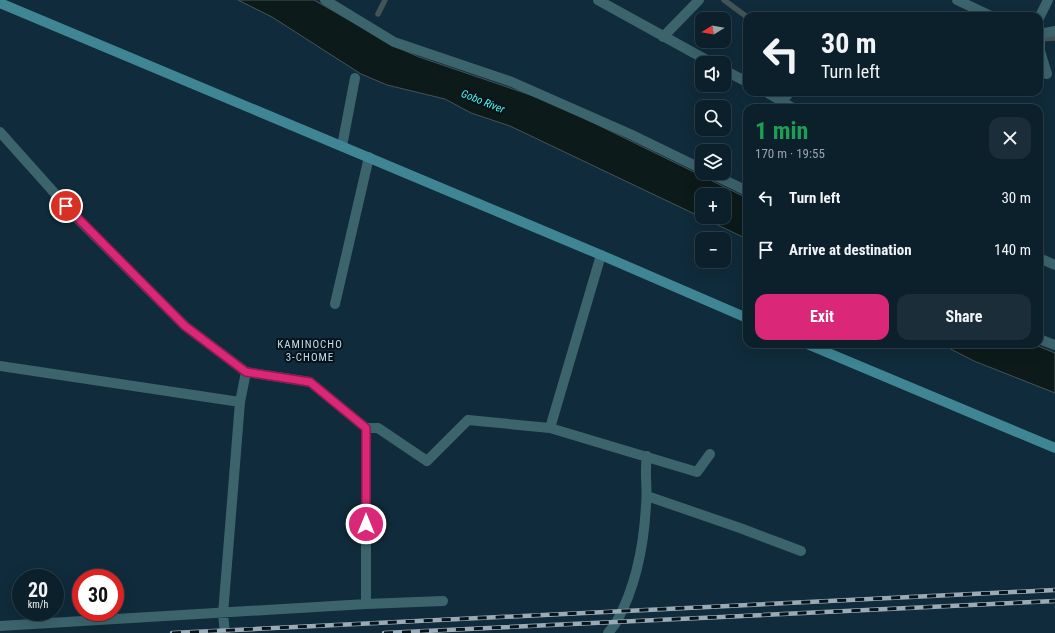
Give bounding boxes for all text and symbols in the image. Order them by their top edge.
north arrow [695,12,731,48]
map controls [695,12,731,268]
text: 30 m [821,27,877,60]
icon: left [755,28,807,80]
button: sound [695,56,731,92]
text: Turn left [821,61,880,82]
water label: Gobo River [459,87,507,116]
button: search [695,100,731,136]
text: 1 min [755,117,808,145]
button: close [989,117,1031,159]
button: layers [695,144,731,180]
text: 170 m · 19:55 [755,146,825,161]
icon: left [755,187,777,209]
button: + [695,188,731,224]
pin [49,189,83,223]
text: Turn left [789,189,840,207]
text: 30 m [1001,189,1031,207]
icon: arrive [55,195,77,217]
button: − [695,232,731,268]
icon: arrive [755,239,777,261]
text: Arrive at destination [789,241,912,259]
text: 140 m [994,241,1031,259]
button: Exit [755,294,889,340]
button: Share [897,294,1031,340]
district label: KAMINOCHO 3-CHOME [277,338,343,364]
position arrow [345,503,387,545]
speed limit sign: 30 [72,569,124,621]
text: 20 [28,578,48,602]
text: km/h [28,599,48,610]

